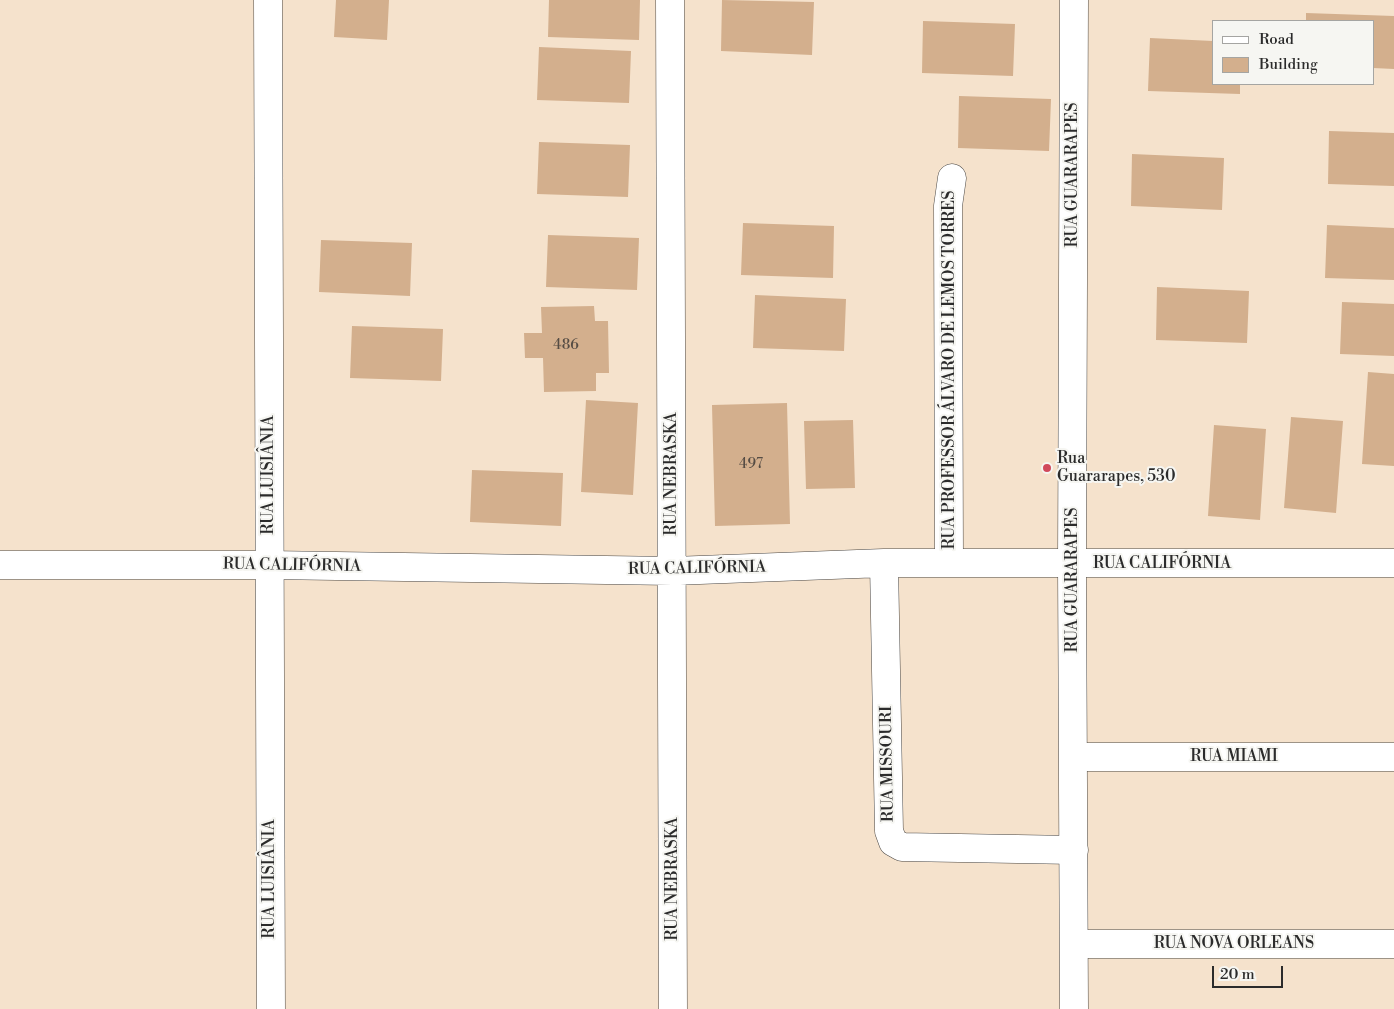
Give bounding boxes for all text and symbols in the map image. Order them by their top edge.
legend [1212,20,1374,85]
text: Road [1259,30,1294,49]
text: Building [1259,55,1318,74]
street label: RUA GUARARAPES [1063,103,1083,247]
street label: RUA PROFESSOR ÁLVARO DE LEMOS TORRES [940,191,960,549]
house number: 486 [553,338,579,354]
street label: RUA NEBRASKA [662,412,682,536]
street label: RUA LUISIÂNIA [259,415,279,535]
place label: Rua Guararapes, 530 [1057,449,1175,487]
house number: 497 [739,457,763,473]
marker: Rua Guararapes, 530 [1041,462,1053,474]
street label: RUA GUARARAPES [1063,508,1083,652]
street label: RUA CALIFÓRNIA [1093,554,1231,574]
street label: RUA CALIFÓRNIA [223,555,361,577]
street label: RUA CALIFÓRNIA [628,558,766,580]
street label: RUA MISSOURI [877,706,899,822]
street label: RUA MIAMI [1190,747,1278,767]
street label: RUA NEBRASKA [663,817,683,941]
street label: RUA LUISIÂNIA [260,819,280,939]
street label: RUA NOVA ORLEANS [1154,934,1314,954]
scale bar [1214,956,1285,988]
text: 20 m [1220,965,1255,984]

